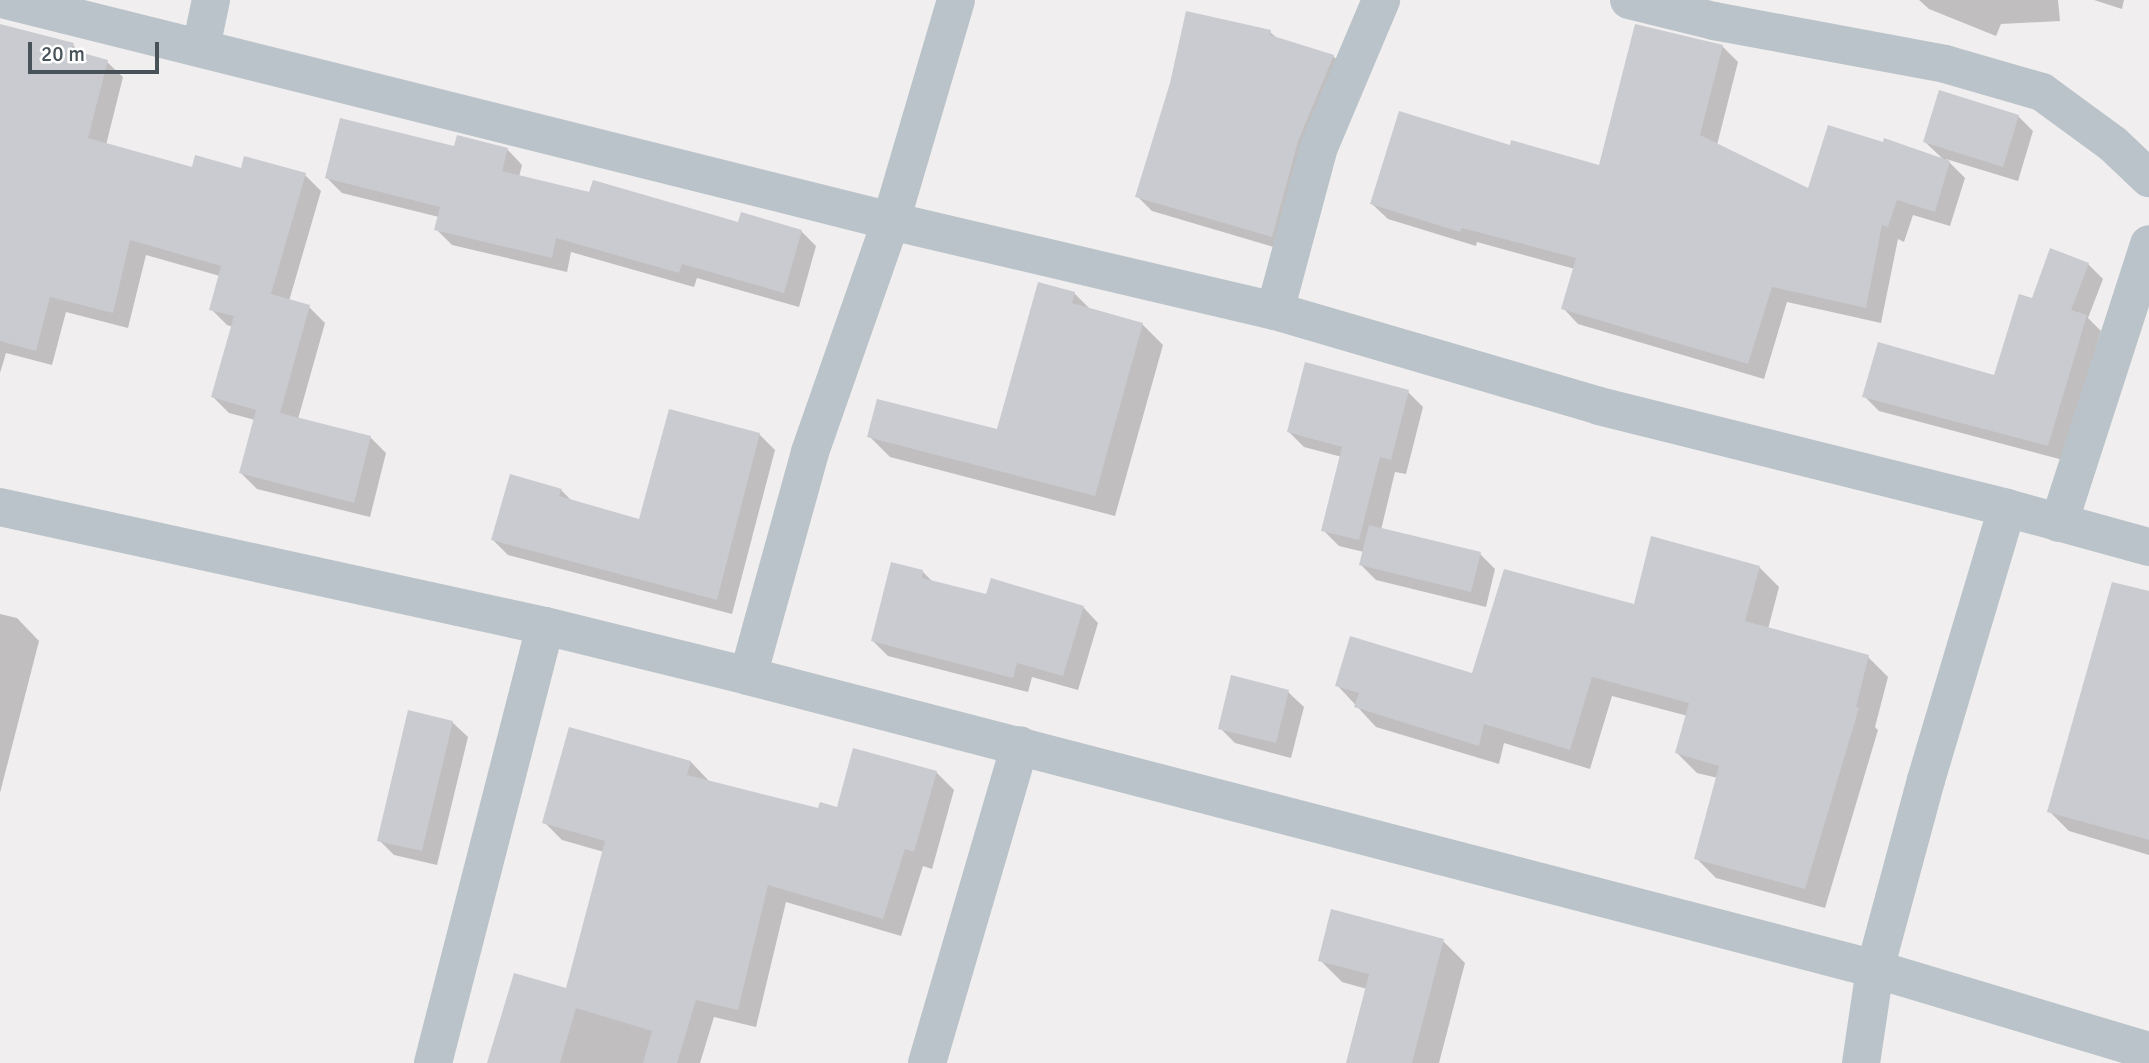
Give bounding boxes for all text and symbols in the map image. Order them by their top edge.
scale bar [32,28,163,72]
text: 20 m [41,41,85,67]

